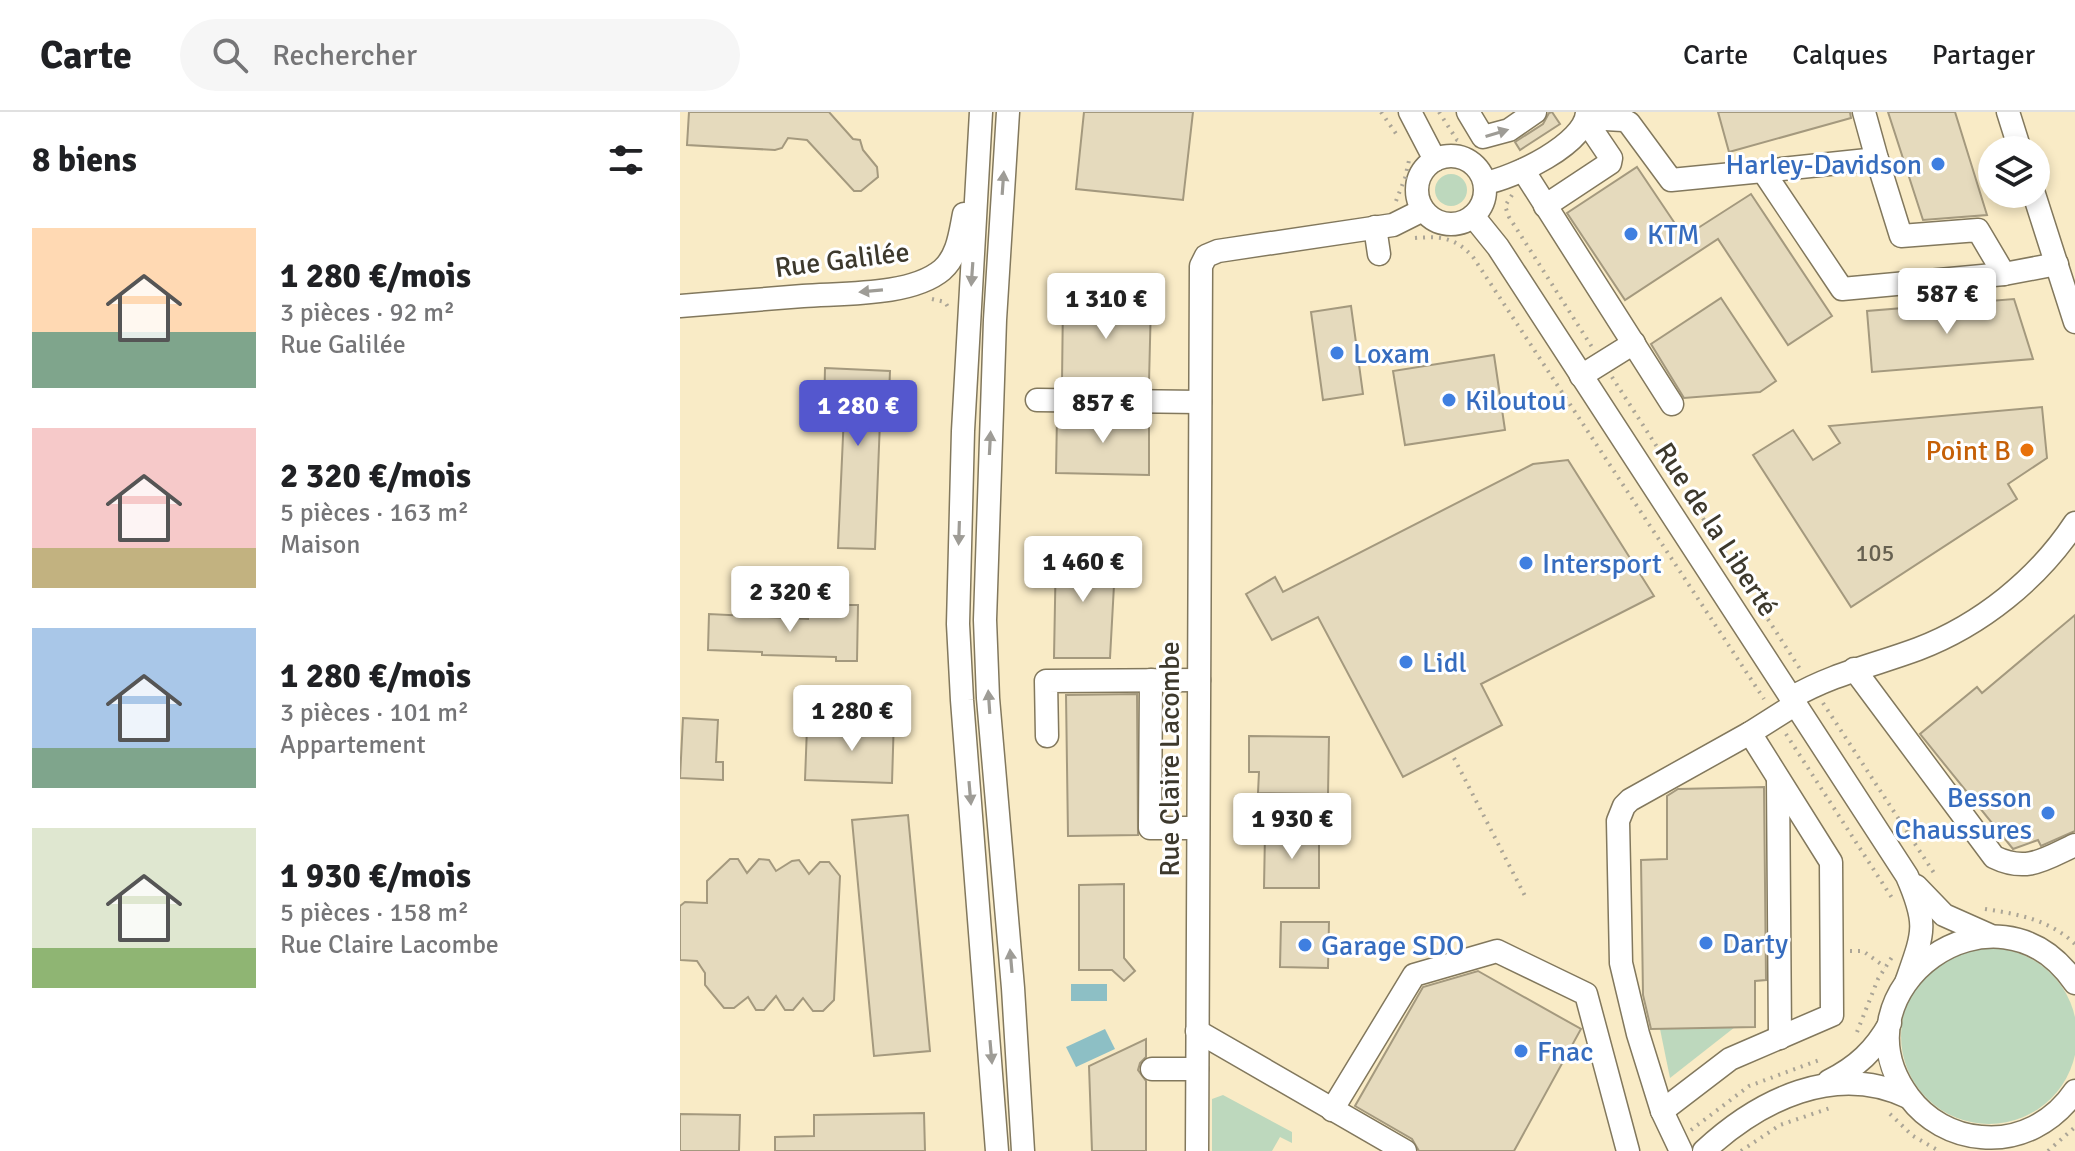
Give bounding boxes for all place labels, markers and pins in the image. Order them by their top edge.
place label: Harley-Davidson [1726,148,1922,182]
marker: Harley-Davidson [1929,155,1947,173]
place label: KTM [1647,218,1700,252]
marker: KTM [1622,225,1640,243]
pin: 587 € [1891,268,2003,336]
pin: 1 310 € [1032,273,1180,341]
place label: Loxam [1353,337,1430,371]
marker: Loxam [1328,344,1346,362]
pin: 857 € [1047,377,1159,445]
pin: 1 280 € [784,380,932,448]
place label: Kiloutou [1465,384,1567,418]
marker: Kiloutou [1440,391,1458,409]
place label: Point B [1926,434,2011,468]
marker: Point B [2018,441,2036,459]
pin: 1 460 € [1009,536,1157,604]
place label: Intersport [1542,547,1662,581]
marker: Intersport [1517,554,1535,572]
pin: 2 320 € [716,566,864,634]
place label: Lidl [1422,646,1467,680]
marker: Lidl [1397,653,1415,671]
pin: 1 280 € [778,685,926,753]
place label: Besson Chaussures [1894,781,2032,847]
pin: 1 930 € [1218,793,1366,861]
marker: Besson Chaussures [2039,804,2057,822]
place label: Darty [1722,927,1788,961]
place label: Garage SDO [1321,929,1464,963]
marker: Darty [1697,934,1715,952]
marker: Garage SDO [1296,936,1314,954]
place label: Fnac [1537,1035,1593,1069]
marker: Fnac [1512,1042,1530,1060]

